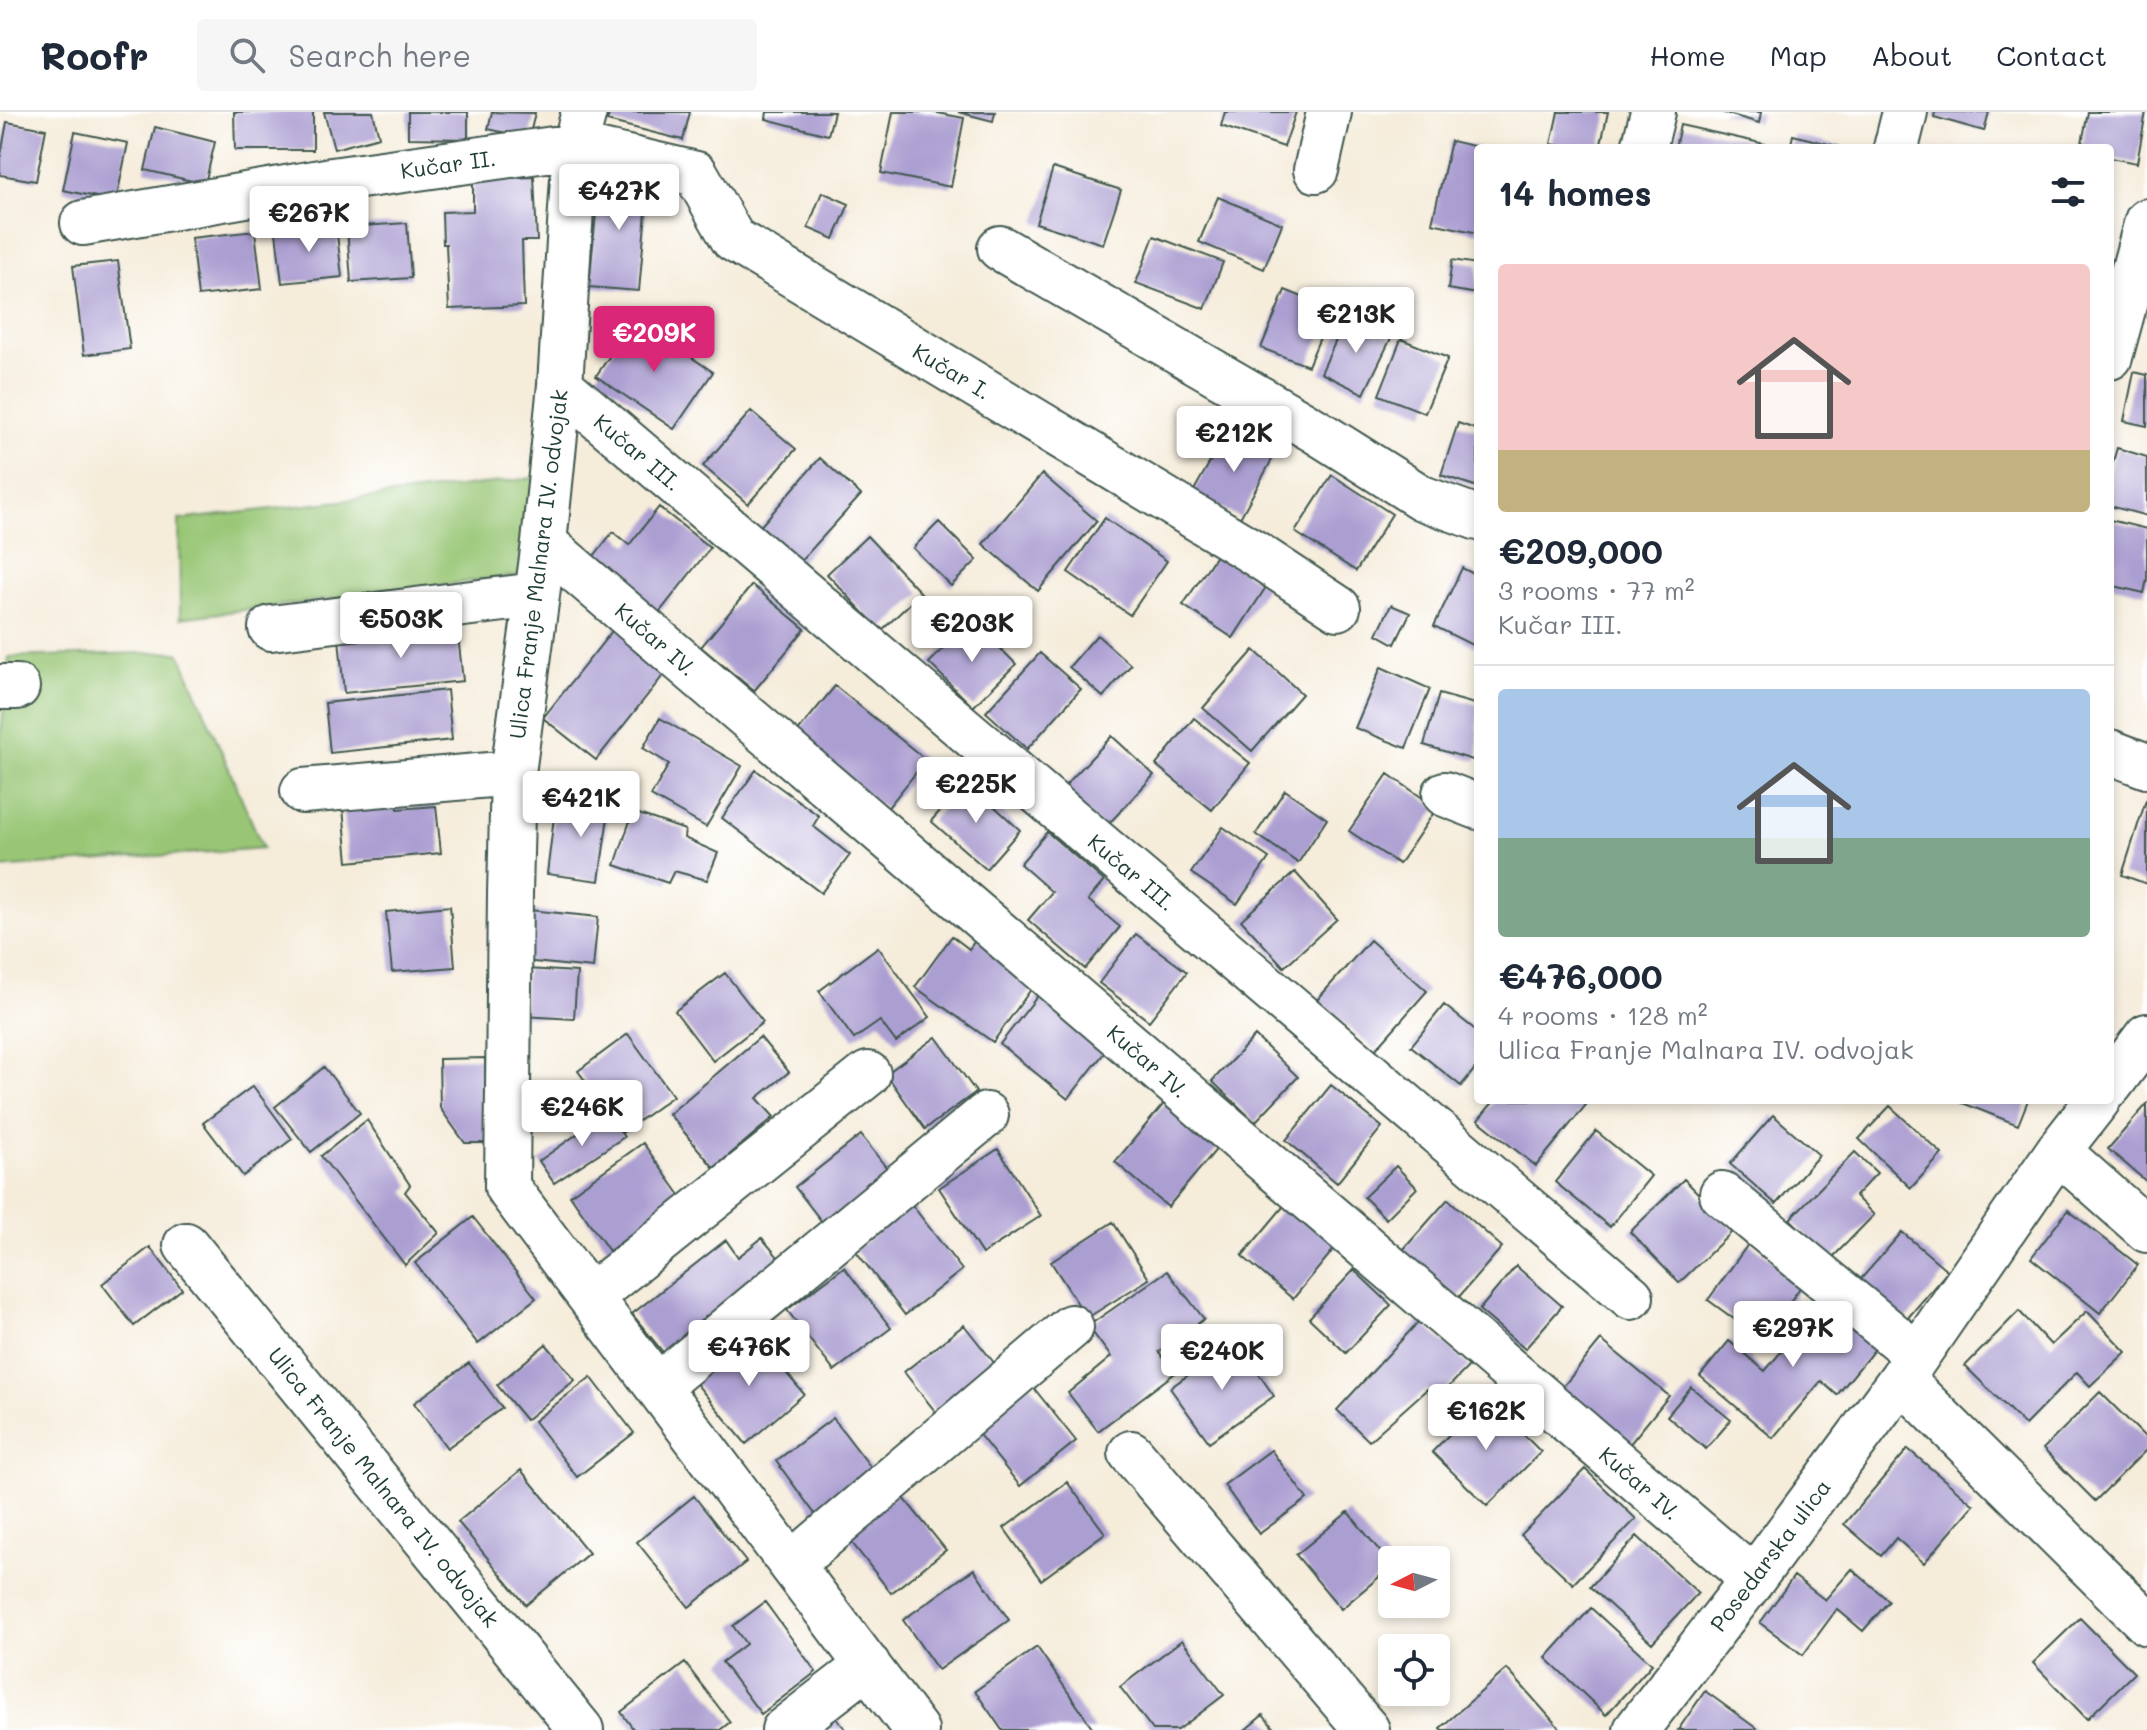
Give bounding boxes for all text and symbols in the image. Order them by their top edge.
search box [197,19,757,91]
text: Roofr [40,30,149,80]
icon: search [225,33,269,77]
text: Search here [289,35,471,75]
text: Home [1650,37,1726,73]
text: Map [1770,37,1827,73]
text: About [1871,37,1952,73]
text: Contact [1996,37,2107,73]
street label: Kučar II. [398,143,498,185]
pin: €427K [563,164,675,232]
text: 14 homes [1498,170,1652,215]
icon: filters [2046,170,2090,214]
text: €427K [577,173,661,207]
pin: €267K [253,186,365,254]
text: €267K [268,195,350,229]
pin: €213K [1300,287,1412,355]
text: €213K [1316,296,1396,330]
pin: €209K [598,306,710,374]
text: €209K [611,315,697,349]
icon: home [1722,316,1866,460]
street label: Kučar I. [908,336,996,406]
street label: Ulica Franje Malnara IV. odvojak [502,388,574,740]
pin: €212K [1178,406,1290,474]
street label: Kučar III. [588,407,688,497]
text: €212K [1195,415,1273,449]
text: €209,000 [1498,528,1663,573]
text: 3 rooms · 77 m² [1498,573,1695,607]
pin: €503K [345,592,457,660]
street label: Kučar IV. [609,596,703,682]
pin: €203K [916,596,1028,664]
text: €503K [358,601,444,635]
text: €203K [929,605,1015,639]
text: Kučar III. [1498,607,1623,641]
icon: home [1722,741,1866,885]
pin: €225K [920,757,1032,825]
text: €225K [935,766,1017,800]
pin: €421K [525,771,637,839]
text: €421K [541,780,621,814]
street label: Kučar III. [1082,827,1182,917]
text: €476,000 [1498,953,1663,998]
text: 4 rooms · 128 m² [1498,998,1708,1032]
street label: Kučar IV. [1101,1018,1195,1104]
text: Ulica Franje Malnara IV. odvojak [1498,1032,1914,1066]
pin: €246K [526,1080,638,1148]
text: €246K [540,1089,624,1123]
pin: €297K [1737,1301,1849,1369]
text: €297K [1752,1310,1834,1344]
pin: €476K [693,1320,805,1388]
pin: €240K [1166,1324,1278,1392]
text: €476K [707,1329,791,1363]
text: €240K [1179,1333,1265,1367]
street label: Ulica Franje Malnara IV. odvojak [262,1341,506,1633]
pin: €162K [1430,1384,1542,1452]
text: €162K [1446,1393,1526,1427]
street label: Kučar IV. [1593,1440,1687,1526]
street label: Posedarska ulica [1703,1473,1837,1637]
north arrow [1378,1546,1450,1618]
map controls [1378,1546,1450,1706]
button: locate [1378,1634,1450,1706]

